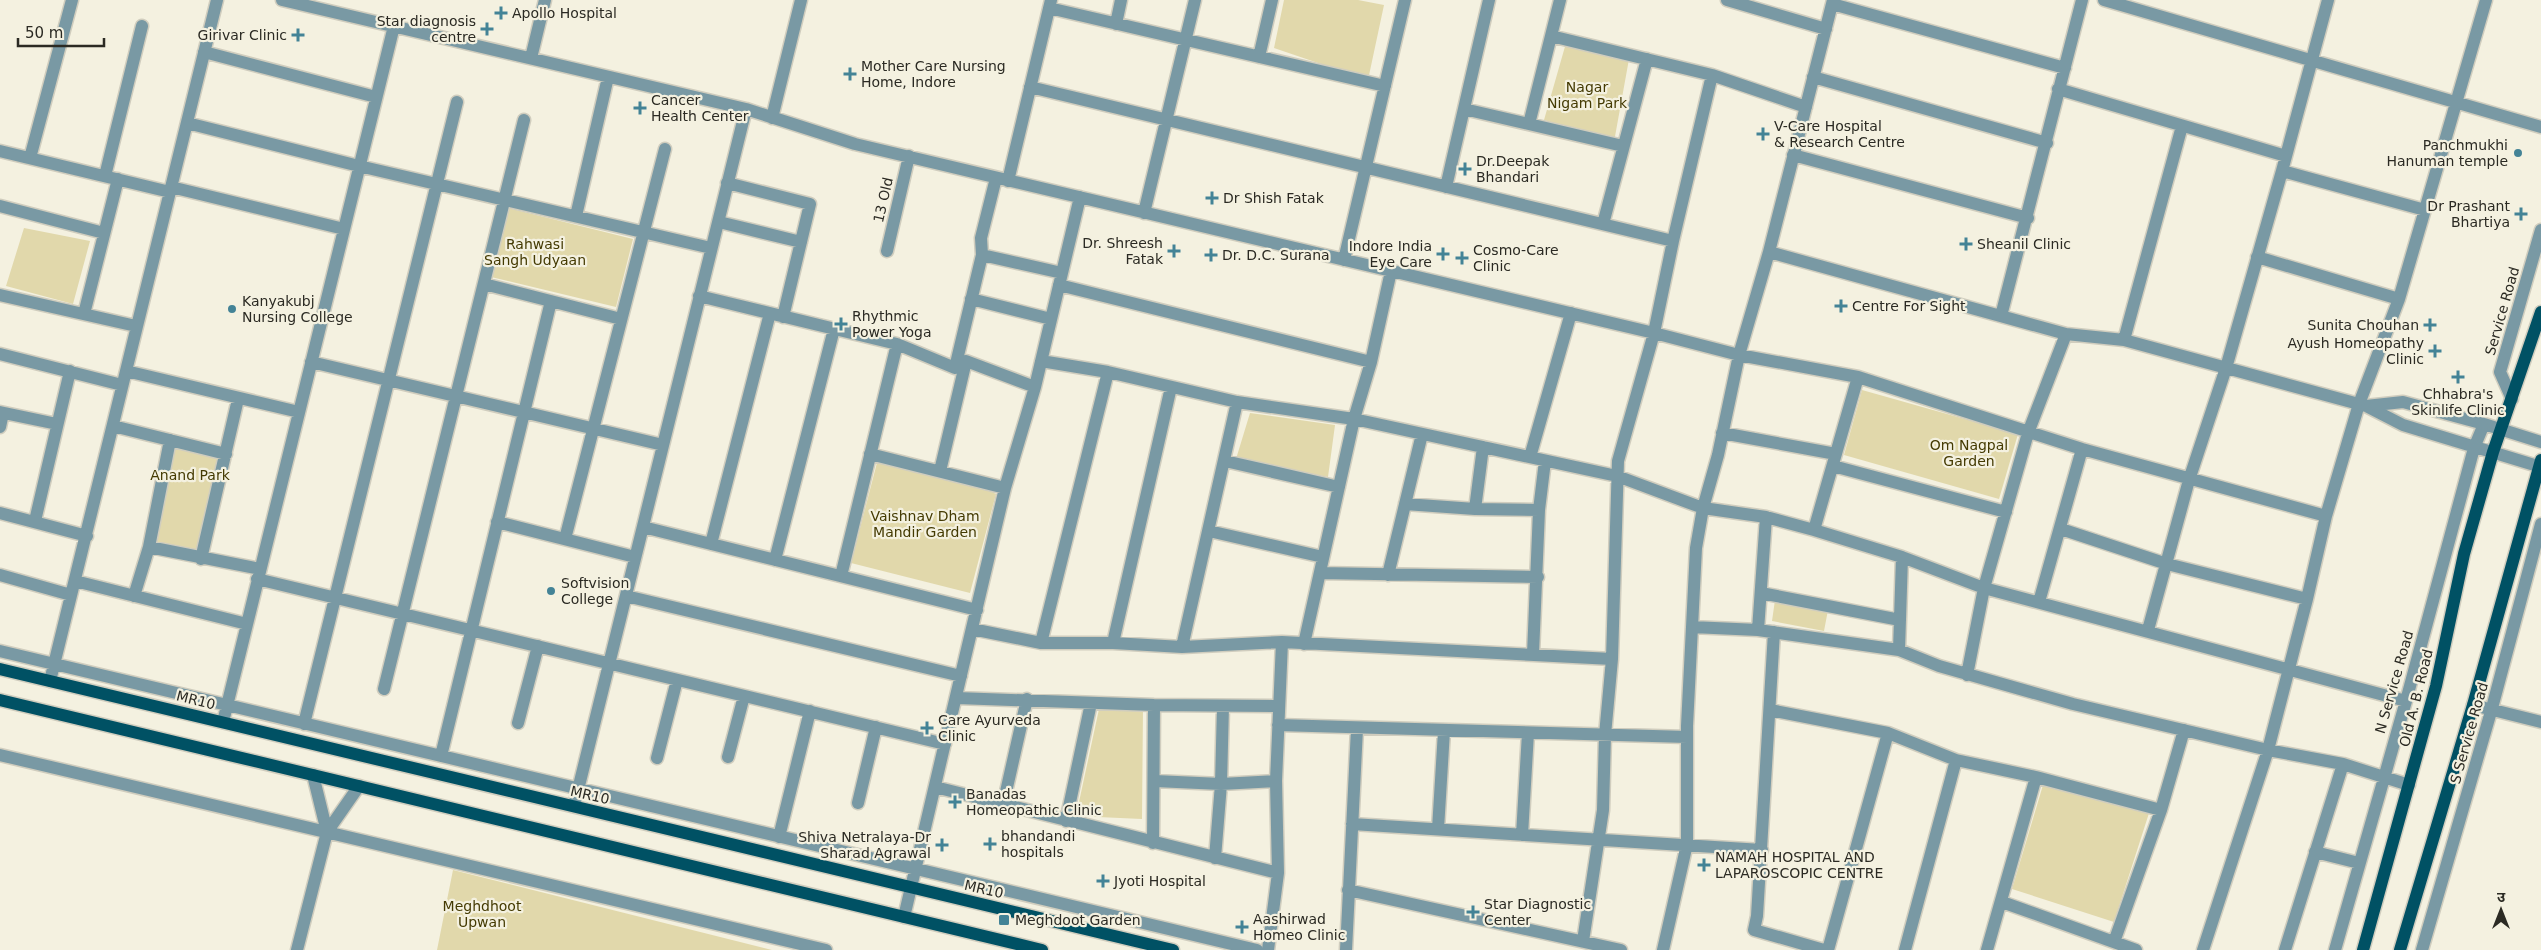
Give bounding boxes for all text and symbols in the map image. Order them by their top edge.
place label: Apollo Hospital [512,5,617,21]
marker: Apollo Hospital [494,6,508,20]
place label: Star diagnosis centre [377,13,476,45]
scale bar [18,15,104,47]
marker: Star diagnosis centre [480,22,494,36]
text: 50 m [25,24,63,42]
place label: Girivar Clinic [198,27,287,43]
marker: Girivar Clinic [291,28,305,42]
place label: Mother Care Nursing Home, Indore [861,58,1006,90]
marker: Mother Care Nursing Home, Indore [843,67,857,81]
park label: Nagar Nigam Park [1547,79,1628,111]
place label: Cancer Health Center [651,92,749,124]
marker: Cancer Health Center [633,101,647,115]
place label: V-Care Hospital & Research Centre [1774,118,1905,150]
marker: V-Care Hospital & Research Centre [1756,127,1770,141]
place label: Panchmukhi Hanuman temple [2386,137,2508,169]
marker: Panchmukhi Hanuman temple [2512,147,2524,159]
place label: Dr.Deepak Bhandari [1476,153,1550,185]
marker: Dr.Deepak Bhandari [1458,162,1472,176]
street label: 13 Old [870,176,896,224]
place label: Dr Shish Fatak [1223,190,1325,206]
marker: Dr Shish Fatak [1205,191,1219,205]
place label: Dr Prashant Bhartiya [2427,198,2510,230]
marker: Dr Prashant Bhartiya [2514,207,2528,221]
place label: Dr. Shreesh Fatak [1082,235,1164,267]
park label: Rahwasi Sangh Udyaan [484,236,586,268]
place label: Sheanil Clinic [1977,236,2071,252]
marker: Sheanil Clinic [1959,237,1973,251]
place label: Indore India Eye Care [1349,238,1432,270]
place label: Cosmo-Care Clinic [1473,242,1559,274]
marker: Dr. Shreesh Fatak [1167,244,1181,258]
place label: Dr. D.C. Surana [1222,247,1330,263]
marker: Indore India Eye Care [1436,247,1450,261]
marker: Dr. D.C. Surana [1204,248,1218,262]
marker: Cosmo-Care Clinic [1455,251,1469,265]
street label: Service Road [2482,265,2522,357]
place label: Kanyakubj Nursing College [242,293,353,325]
place label: Centre For Sight [1852,298,1966,314]
marker: Centre For Sight [1834,299,1848,313]
marker: Kanyakubj Nursing College [226,303,238,315]
place label: Rhythmic Power Yoga [852,308,932,340]
marker: Rhythmic Power Yoga [834,317,848,331]
place label: Sunita Chouhan [2308,317,2419,333]
marker: Sunita Chouhan [2423,318,2437,332]
place label: Ayush Homeopathy Clinic [2288,335,2424,367]
marker: Ayush Homeopathy Clinic [2428,344,2442,358]
marker: Chhabra's Skinlife Clinic [2451,370,2465,384]
place label: Chhabra's Skinlife Clinic [2411,386,2505,418]
park label: Om Nagpal Garden [1930,437,2008,469]
park label: Anand Park [150,467,231,483]
park label: Vaishnav Dham Mandir Garden [870,508,980,540]
place label: Softvision College [561,575,629,607]
marker: Softvision College [545,585,557,597]
street label: N Service Road [2372,629,2416,735]
street label: Old A. B. Road [2396,647,2436,749]
street label: S Service Road [2447,680,2491,786]
street label: MR10 [175,687,217,713]
place label: Care Ayurveda Clinic [938,712,1041,744]
marker: Care Ayurveda Clinic [920,721,934,735]
street label: MR10 [569,783,611,807]
place label: Banadas Homeopathic Clinic [966,786,1102,818]
marker: Banadas Homeopathic Clinic [948,795,962,809]
place label: bhandandi hospitals [1001,828,1075,860]
place label: Shiva Netralaya-Dr Sharad Agrawal [798,829,931,861]
marker: bhandandi hospitals [983,837,997,851]
marker: Shiva Netralaya-Dr Sharad Agrawal [935,838,949,852]
place label: NAMAH HOSPITAL AND LAPAROSCOPIC CENTRE [1715,849,1883,881]
marker: NAMAH HOSPITAL AND LAPAROSCOPIC CENTRE [1697,858,1711,872]
place label: Jyoti Hospital [1113,873,1206,889]
marker: Jyoti Hospital [1096,874,1110,888]
street label: MR10 [963,877,1005,901]
north arrow [2476,885,2526,935]
text: उ [2497,889,2506,905]
place label: Star Diagnostic Center [1484,896,1591,928]
park label: Meghdhoot Upwan [443,898,522,930]
marker: Star Diagnostic Center [1466,905,1480,919]
place label: Aashirwad Homeo Clinic [1253,911,1345,943]
place label: Meghdoot Garden [1015,912,1141,928]
marker: Meghdoot Garden [997,913,1011,927]
marker: Aashirwad Homeo Clinic [1235,920,1249,934]

